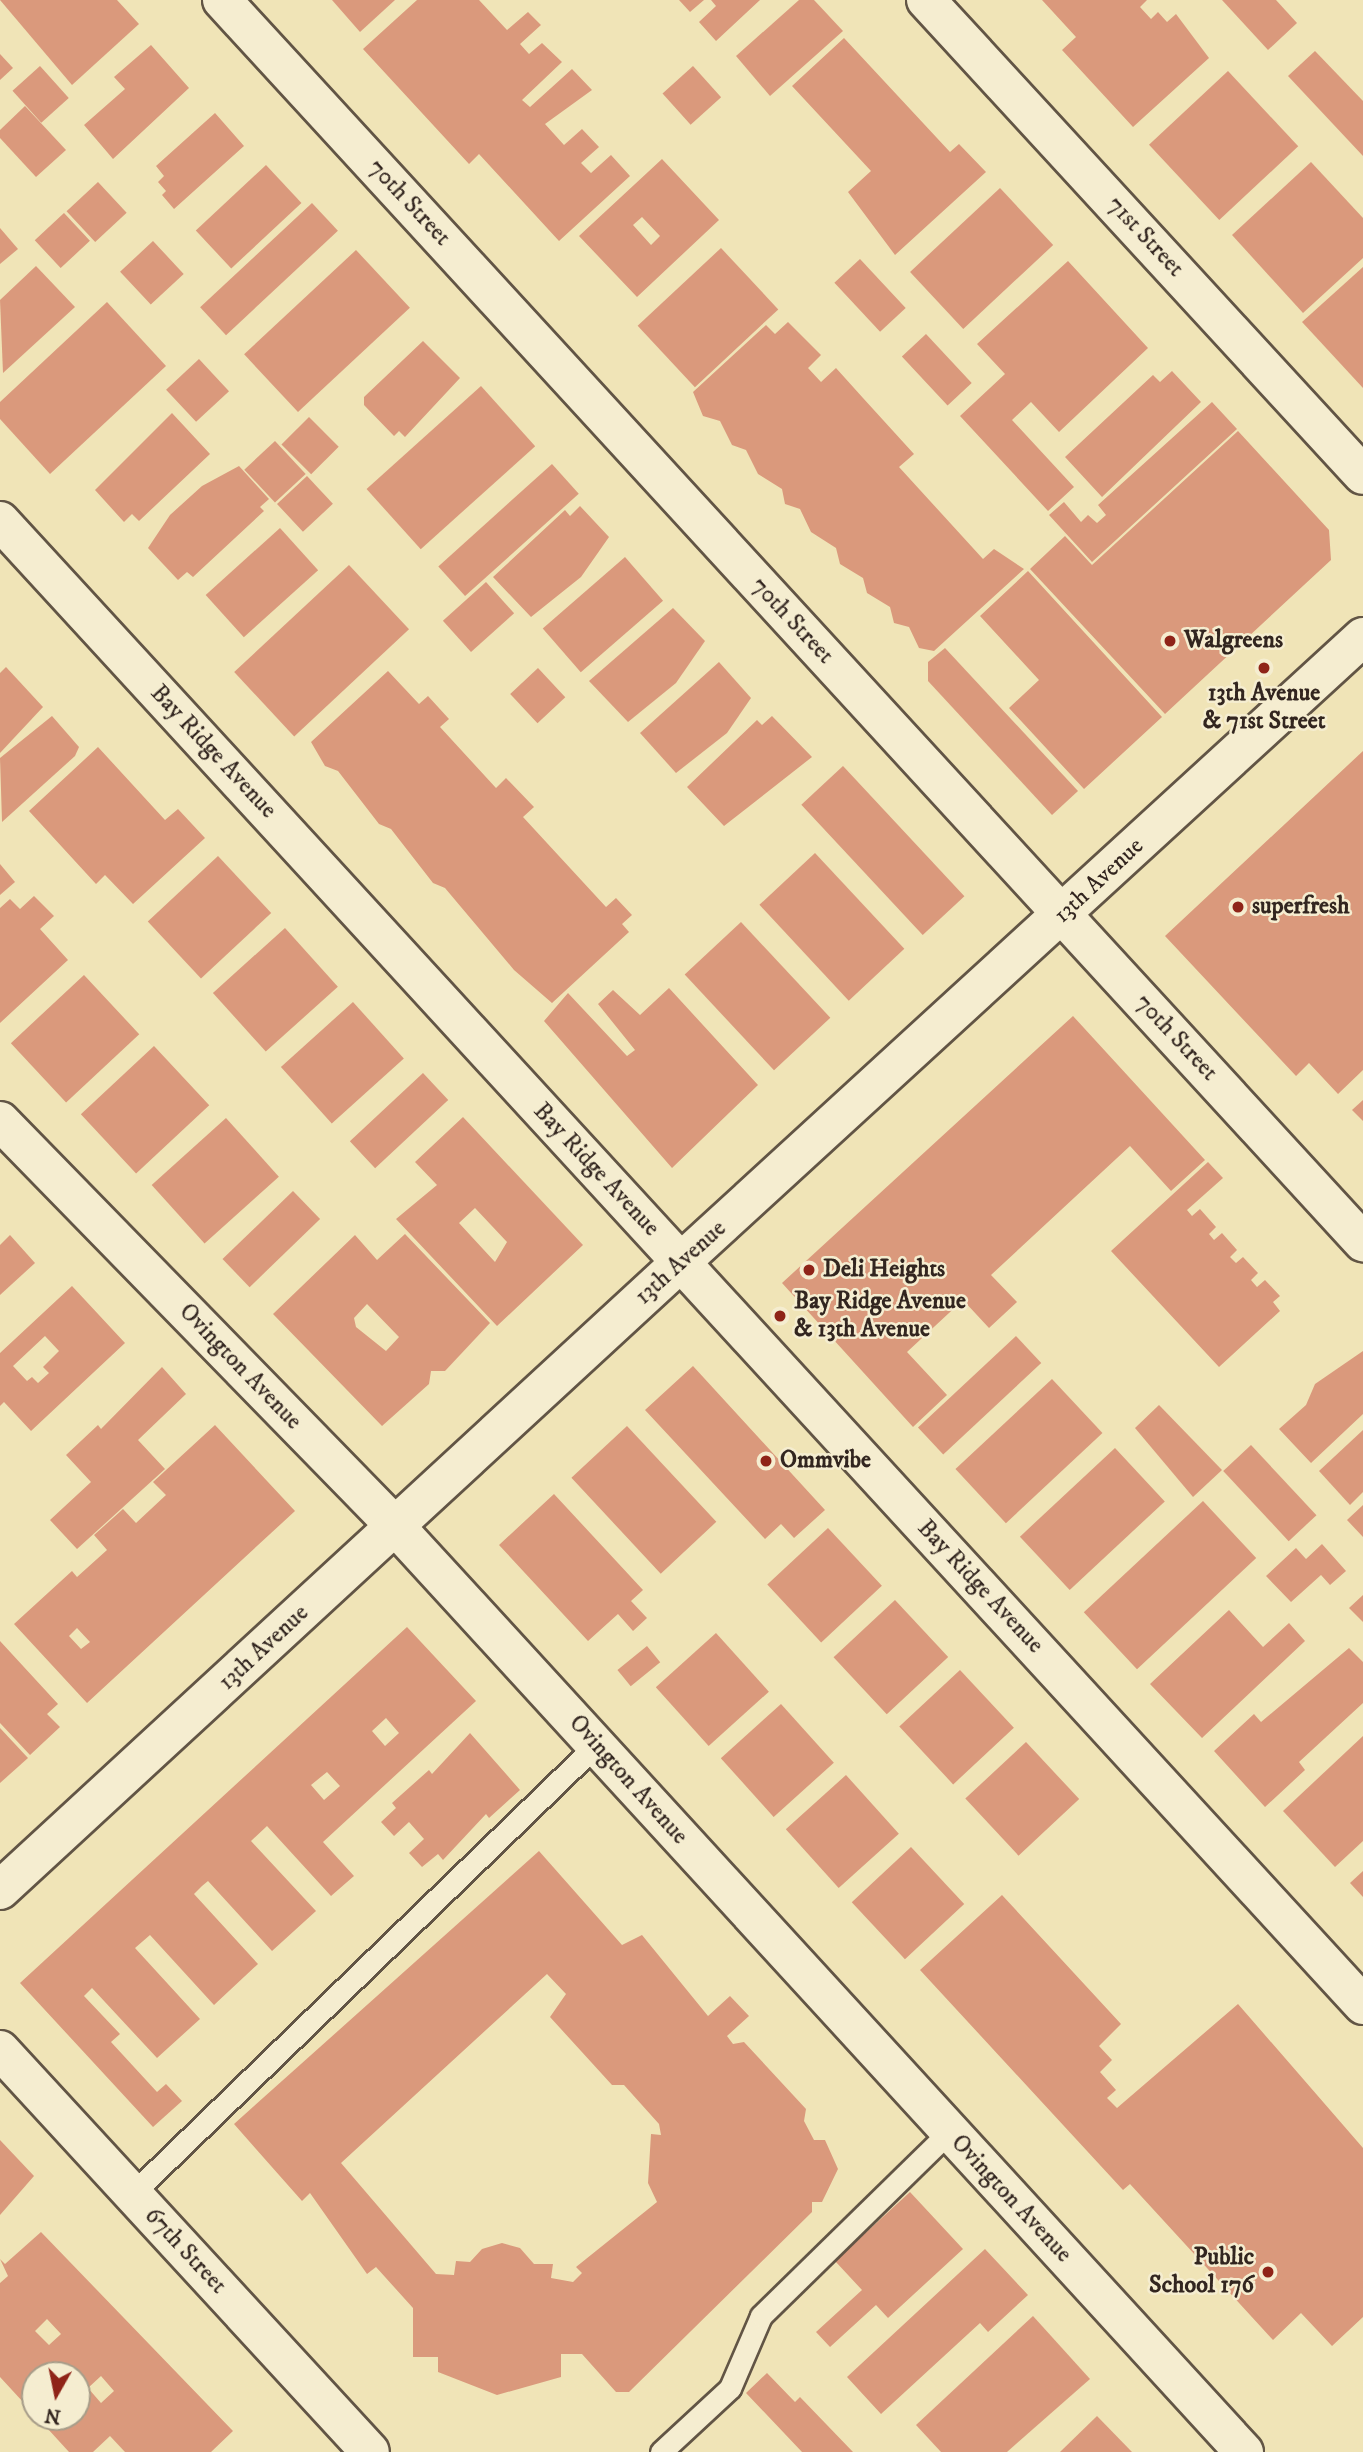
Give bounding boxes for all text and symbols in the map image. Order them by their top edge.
street label: 70th Street [362,154,456,252]
street label: 71st Street [1101,191,1189,283]
street label: 70th Street [745,572,839,670]
place label: Walgreens [1184,627,1283,655]
marker: Walgreens [1162,633,1178,649]
marker: 13th Avenue & 71st Street [1256,660,1272,676]
street label: Bay Ridge Avenue [144,679,282,825]
place label: 13th Avenue & 71st Street [1203,680,1325,736]
street label: 13th Avenue [1048,832,1150,930]
place label: superfresh [1252,893,1350,921]
marker: superfresh [1230,899,1246,915]
street label: 70th Street [1129,989,1223,1087]
street label: Bay Ridge Avenue [527,1097,665,1243]
street label: 13th Avenue [630,1215,732,1311]
place label: Deli Heights [823,1256,945,1284]
marker: Deli Heights [801,1262,817,1278]
place label: Bay Ridge Avenue & 13th Avenue [794,1288,966,1344]
street label: Ovington Avenue [173,1298,307,1436]
marker: Bay Ridge Avenue & 13th Avenue [772,1308,788,1324]
place label: Ommvibe [780,1447,871,1475]
marker: Ommvibe [758,1453,774,1469]
street label: Bay Ridge Avenue [911,1514,1049,1660]
street label: 13th Avenue [213,1599,315,1697]
street label: Ovington Avenue [562,1709,694,1851]
street label: Ovington Avenue [944,2129,1078,2269]
street label: 67th Street [138,2202,232,2300]
place label: Public School 176 [1149,2244,1254,2300]
marker: Public School 176 [1260,2264,1276,2280]
north arrow [21,2361,91,2431]
text: N [43,2403,62,2428]

